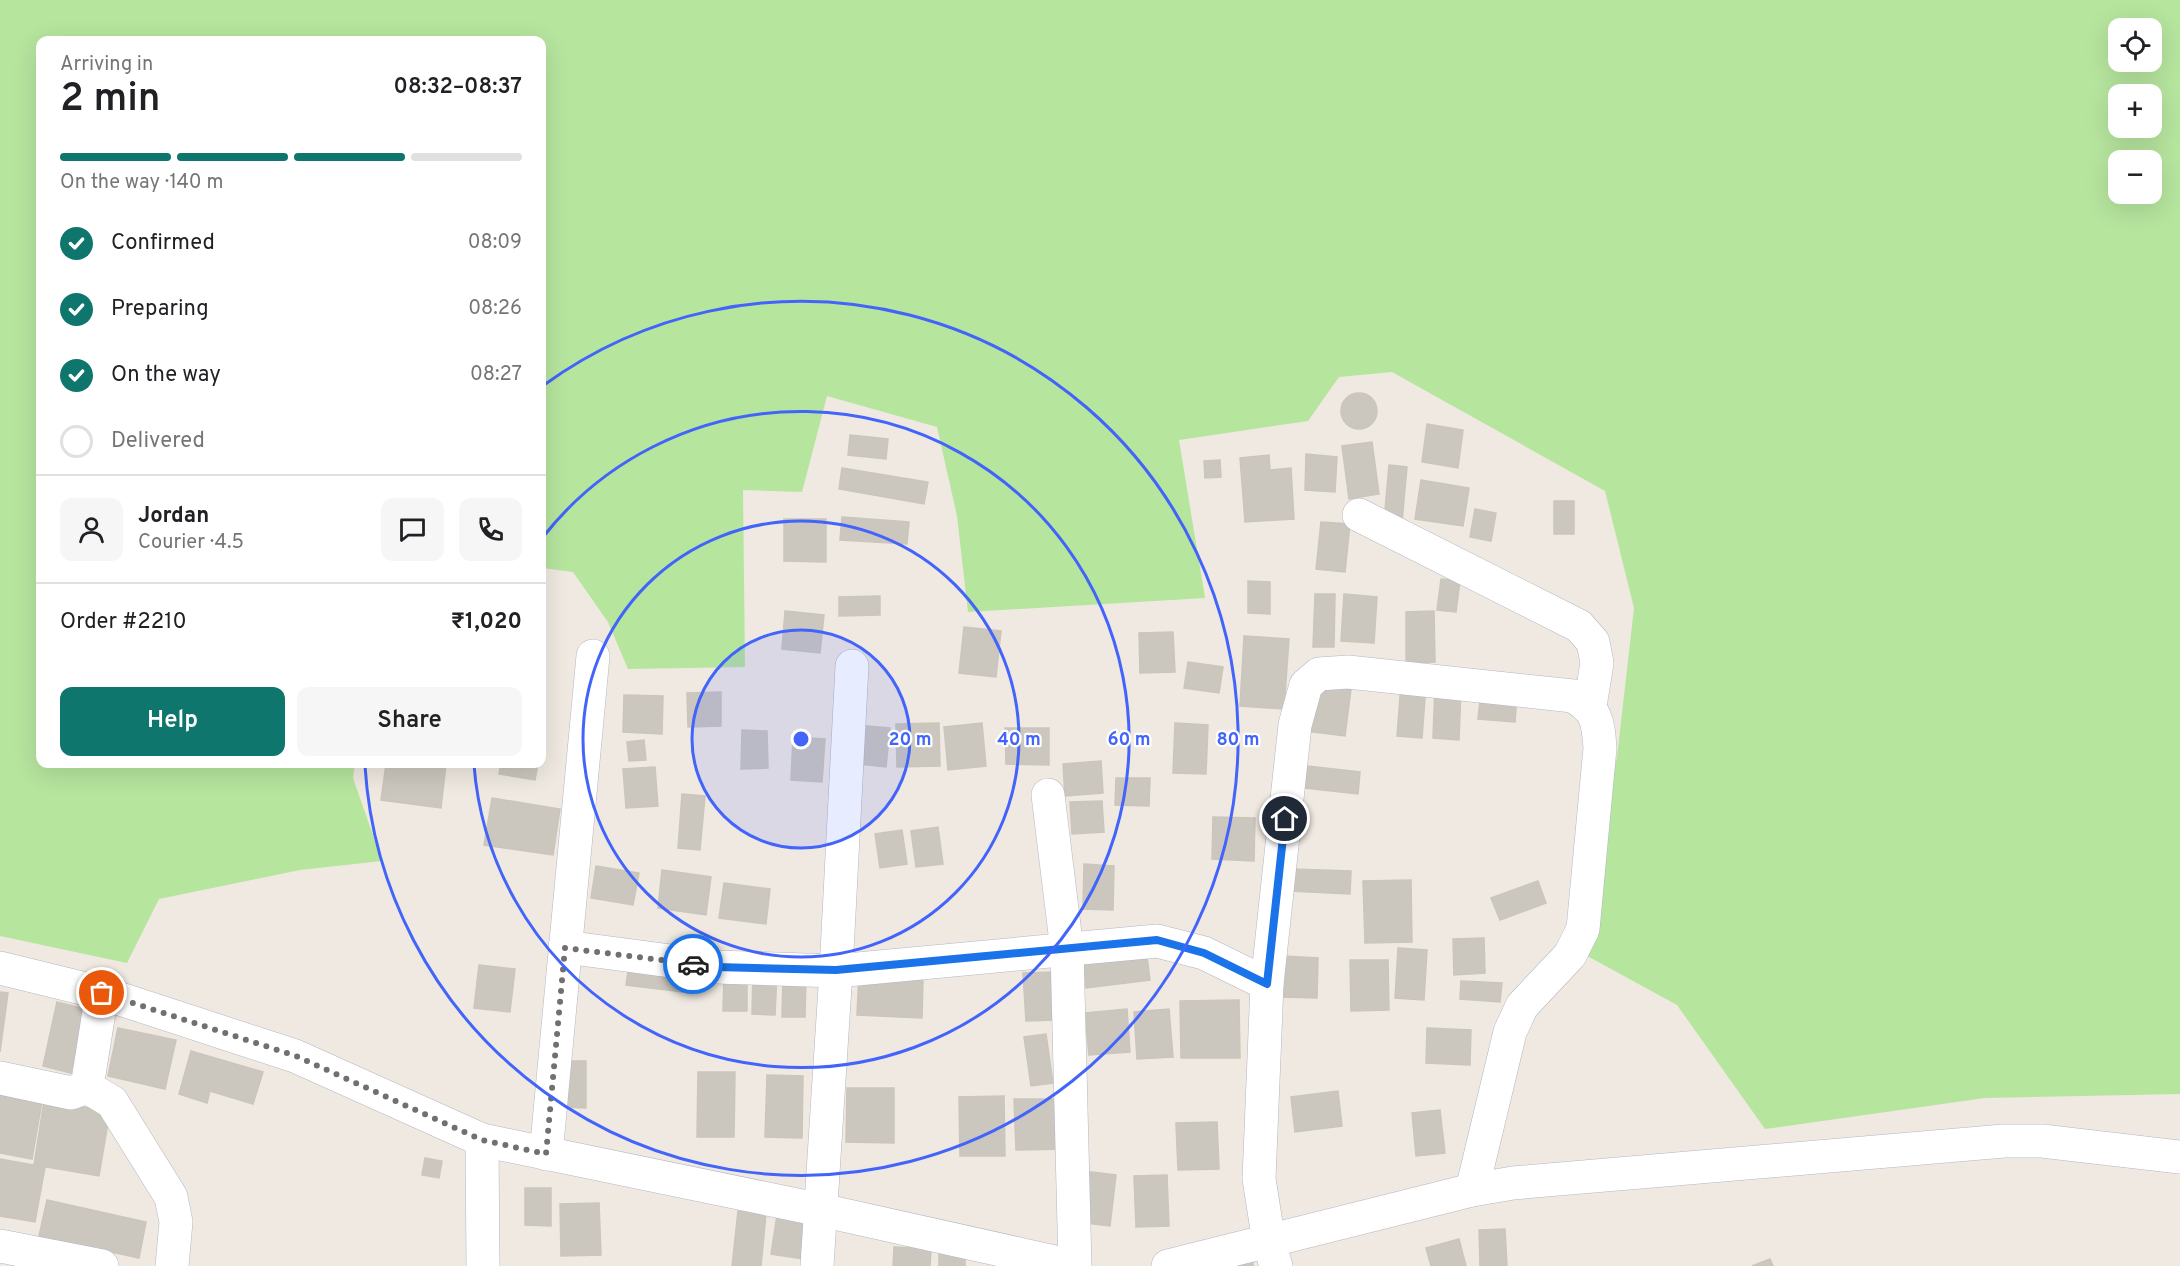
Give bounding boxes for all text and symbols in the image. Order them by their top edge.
map controls [2108,18,2162,204]
button: locate [2108,18,2162,72]
text: Arriving in [60,52,153,78]
text: 08:32–08:37 [394,74,522,101]
text: 2 min [60,76,161,125]
button: + [2108,84,2162,138]
button: − [2108,150,2162,204]
text: On the way · 140 m [60,170,223,196]
icon: check [60,227,93,260]
text: Confirmed [111,230,215,257]
text: 08:09 [468,230,522,256]
icon: check [60,293,93,326]
text: Preparing [111,296,209,323]
text: 08:26 [468,296,522,322]
icon: check [60,359,93,392]
text: On the way [111,362,221,389]
text: 08:27 [470,362,522,388]
text: Delivered [111,428,205,455]
button: person [60,498,123,561]
button: chat [381,498,444,561]
button: phone [459,498,522,561]
text: Jordan [138,503,209,530]
text: Courier · 4.5 [138,530,244,556]
text: Order #2210 [60,609,187,636]
text: ₹1,020 [451,609,522,636]
button: Help [60,687,285,756]
button: Share [297,687,522,756]
centre of rings [791,729,811,749]
text: 20 m [888,729,932,752]
text: 40 m [997,729,1041,752]
text: 60 m [1107,729,1151,752]
text: 80 m [1216,729,1260,752]
pin [1259,793,1310,844]
icon: home [1268,802,1301,835]
courier [663,934,723,994]
icon: car [677,948,710,981]
pin [76,967,127,1018]
icon: bag [85,976,118,1009]

